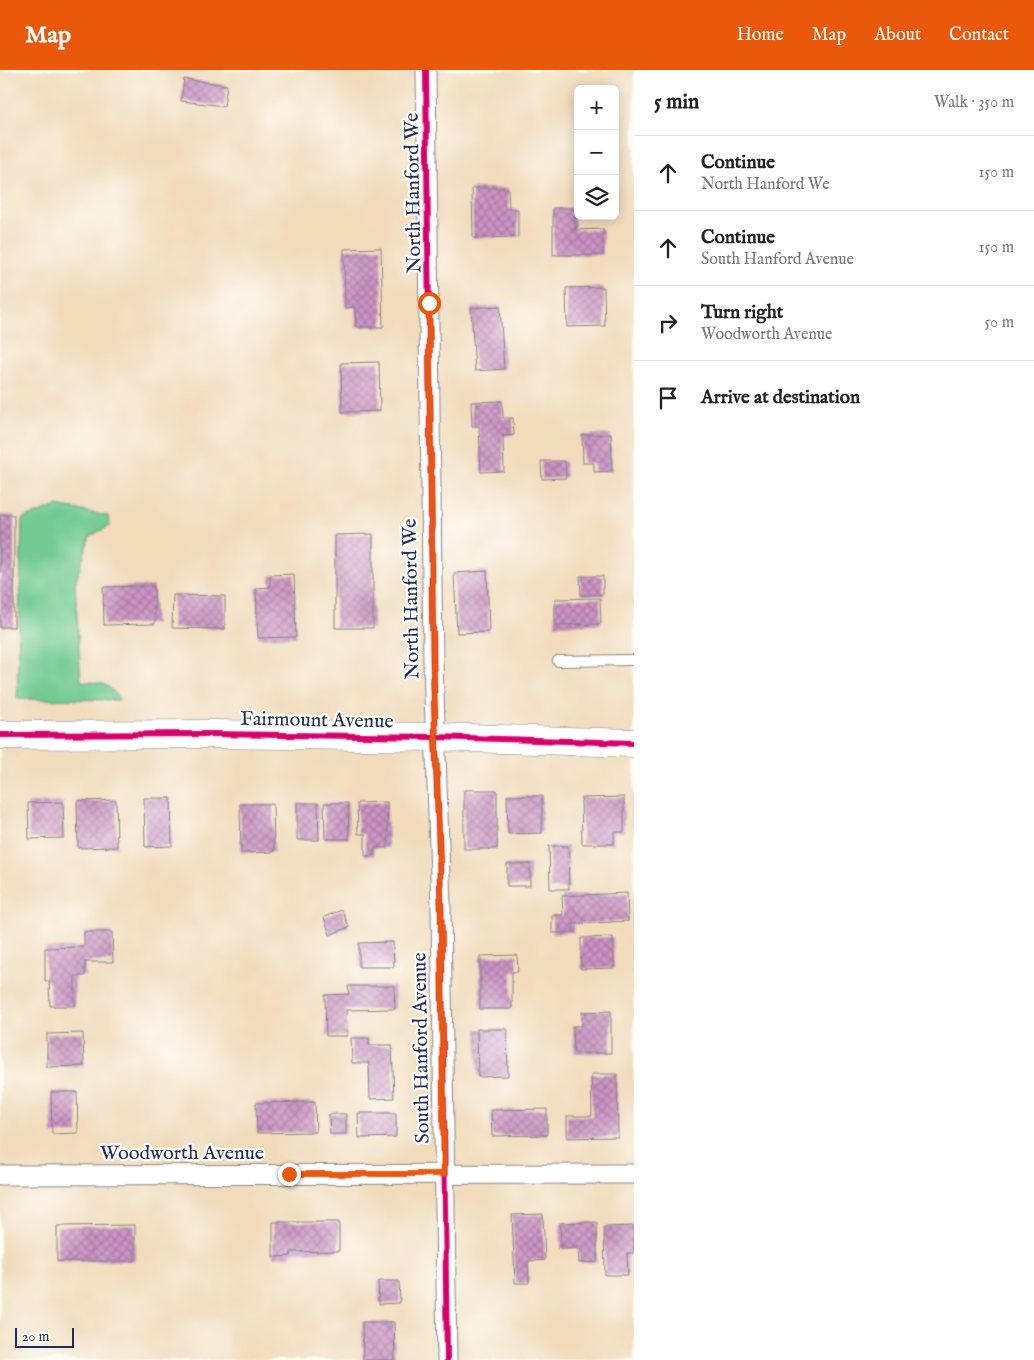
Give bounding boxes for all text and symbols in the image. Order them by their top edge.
text: Map [25,20,71,51]
text: Home [737,24,784,47]
text: Map [812,24,846,47]
text: About [874,24,921,47]
text: Contact [949,24,1009,47]
map controls [574,85,619,220]
button: + [574,85,619,130]
text: 5 min [654,89,699,116]
text: Walk · 350 m [934,93,1014,113]
street label: North Hanford We [400,112,427,274]
button: − [574,130,619,175]
text: Continue [701,151,775,175]
icon: ahead [654,159,682,187]
text: 150 m [979,163,1014,183]
button: layers [574,175,619,220]
text: North Hanford We [701,175,830,195]
text: Continue [701,226,775,250]
icon: ahead [654,234,682,262]
text: 150 m [979,238,1014,258]
text: South Hanford Avenue [701,250,854,270]
route start [418,292,441,315]
text: Turn right [701,301,783,325]
icon: right [654,309,682,337]
text: 50 m [985,313,1014,333]
text: Woodworth Avenue [701,325,832,345]
icon: arrive [654,384,682,412]
text: Arrive at destination [701,386,860,410]
street label: North Hanford We [398,518,425,680]
street label: Fairmount Avenue [240,707,394,734]
street label: South Hanford Avenue [407,952,436,1144]
street label: Woodworth Avenue [100,1141,264,1166]
route end [278,1163,301,1186]
scale bar [15,1325,74,1348]
text: 20 m [22,1328,49,1346]

